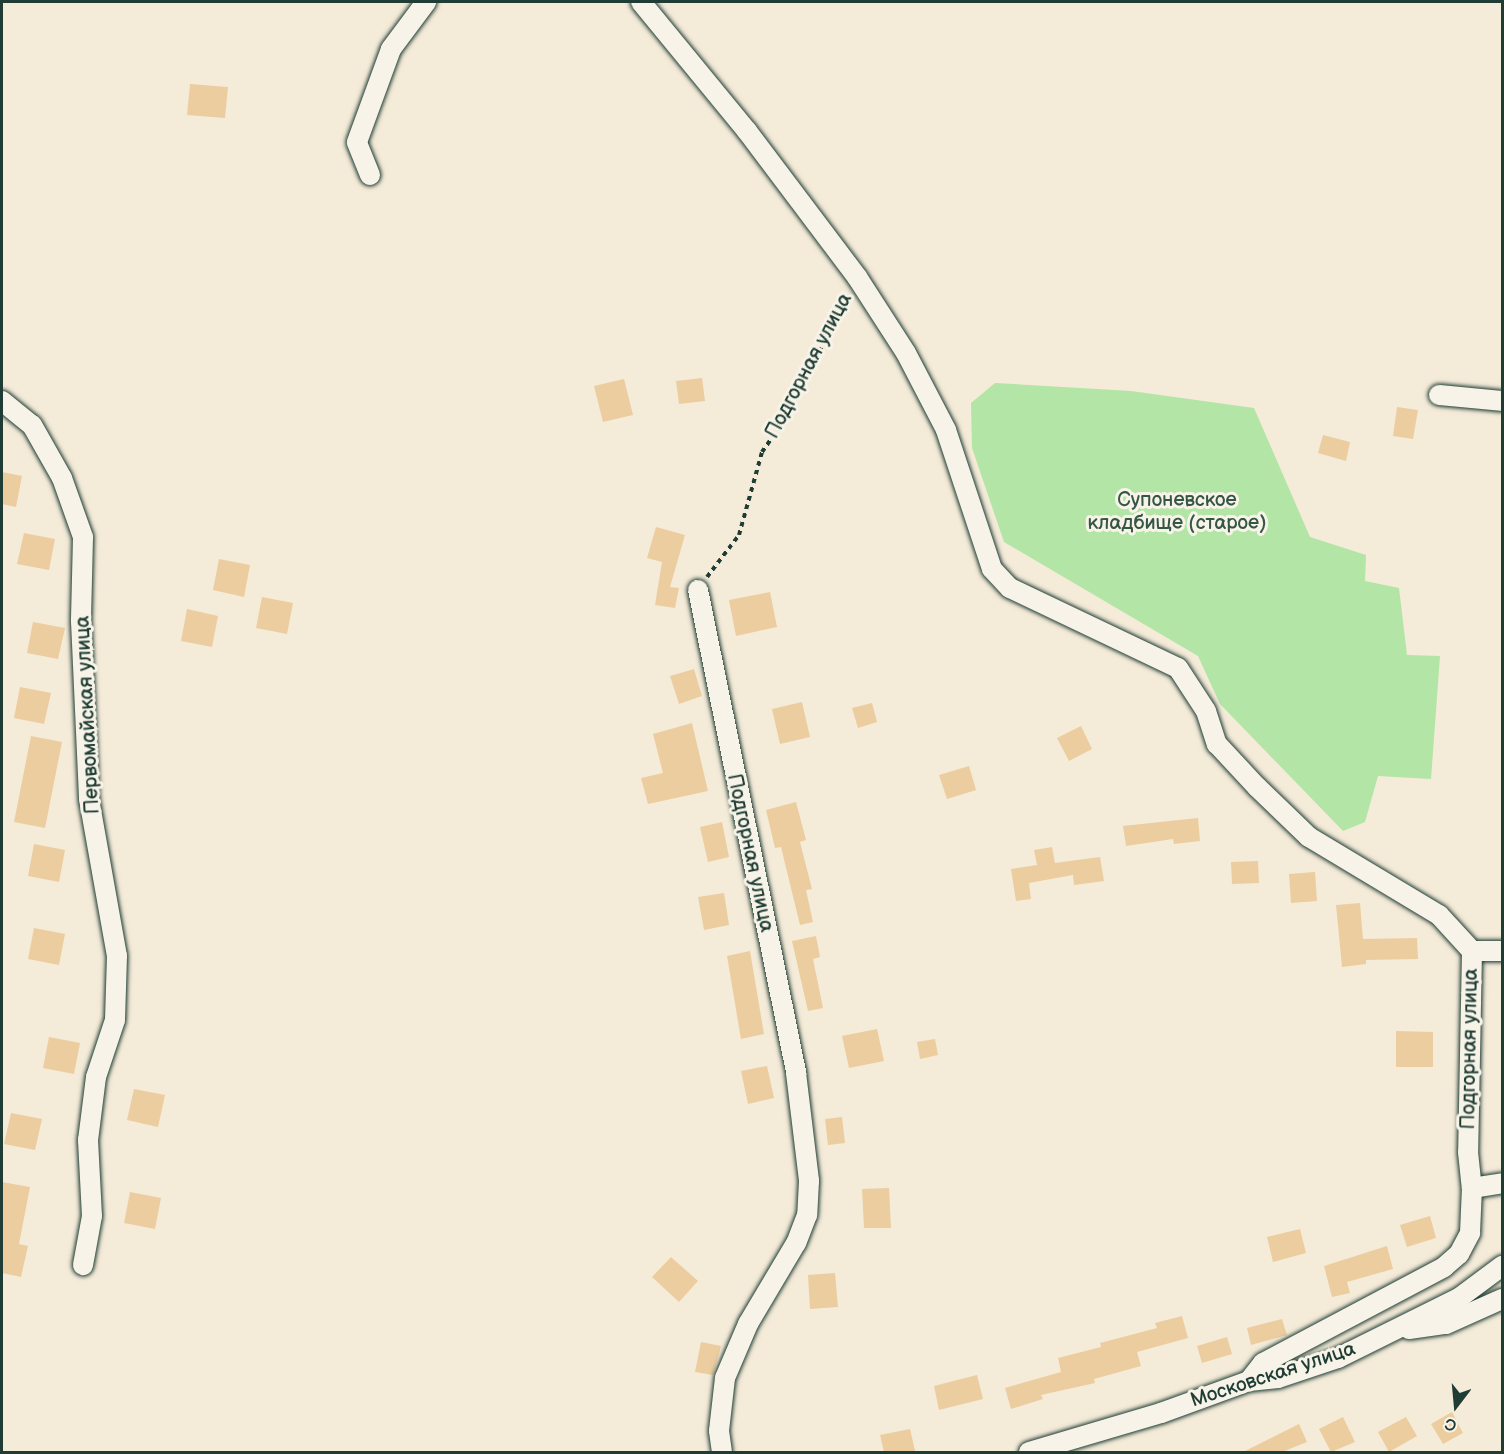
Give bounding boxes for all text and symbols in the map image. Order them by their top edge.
street label: Подгорная улица [761,289,857,443]
park label: Супоневское кладбище (старое) [1087,489,1267,536]
street label: Первомайская улица [71,615,105,815]
street label: Подгорная улица [722,772,778,934]
street label: Подгорная улица [1457,968,1483,1130]
street label: Московская улица [1188,1337,1358,1413]
north arrow [1426,1376,1486,1436]
text: С [1443,1413,1459,1434]

